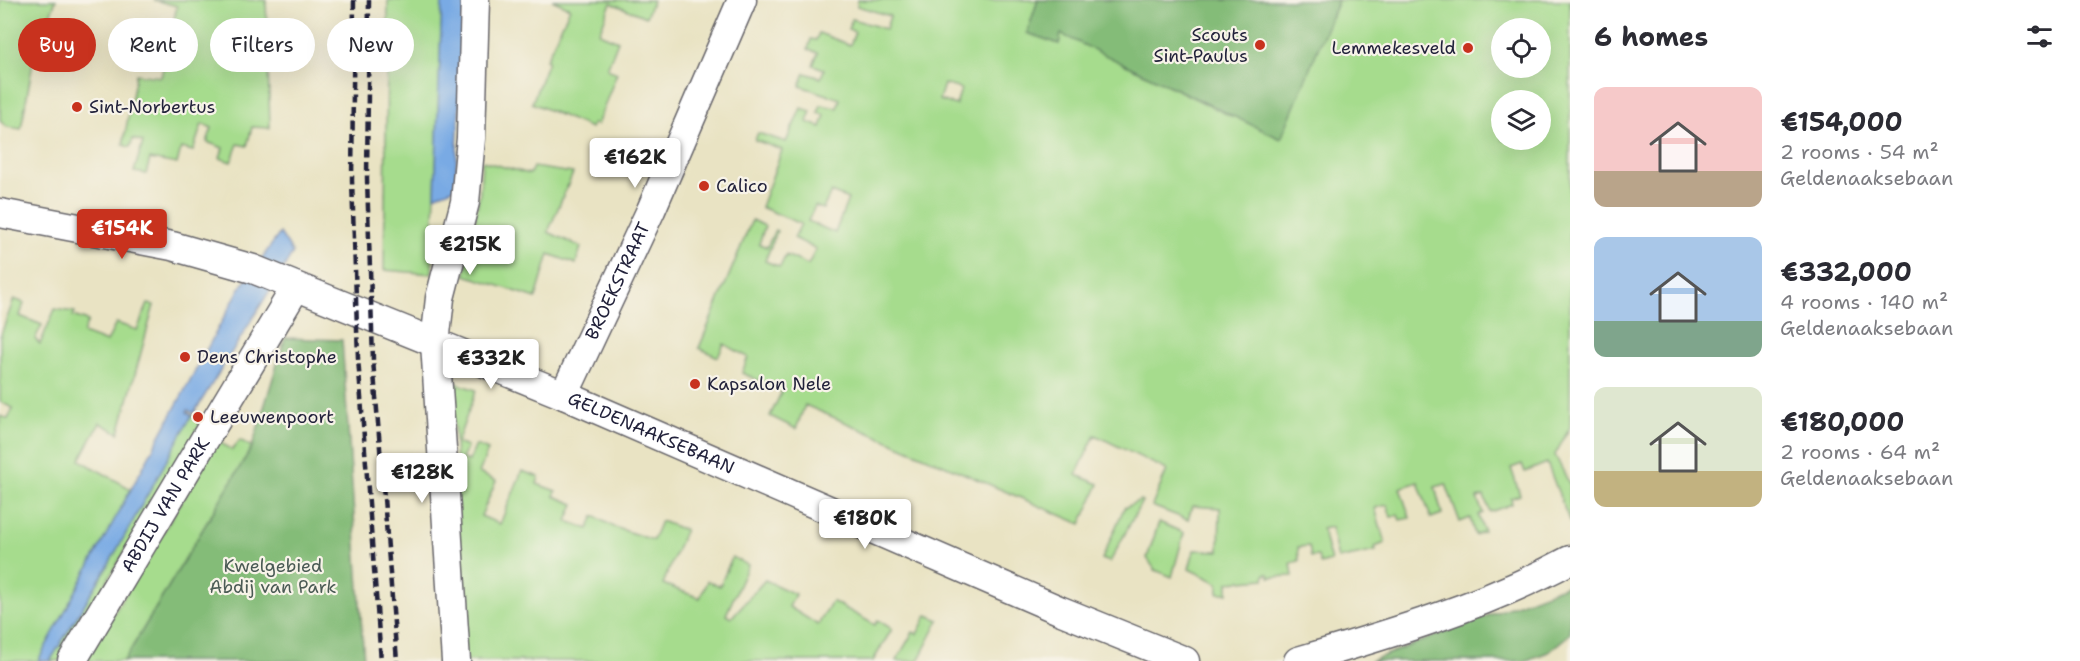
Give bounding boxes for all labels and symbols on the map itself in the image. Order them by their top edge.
place label: Scouts Sint-Paulus [1153,23,1248,68]
place label: Lemmekesveld [1331,36,1456,60]
marker: Scouts Sint-Paulus [1253,38,1267,52]
marker: Lemmekesveld [1461,41,1475,55]
place label: Sint-Norbertus [89,95,215,119]
marker: Sint-Norbertus [70,100,84,114]
pin: €162K [593,138,677,189]
place label: Calico [716,174,768,198]
marker: Calico [697,179,711,193]
pin: €154K [80,209,164,260]
street label: BROEKSTRAAT [580,218,656,344]
pin: €215K [428,225,512,276]
pin: €332K [449,339,533,390]
place label: Dens Christophe [197,345,337,369]
marker: Dens Christophe [178,350,192,364]
place label: Kapsalon Nele [707,372,831,396]
marker: Kapsalon Nele [688,377,702,391]
street label: GELDENAAKSEBAAN [564,386,738,480]
place label: Leeuwenpoort [210,405,334,429]
marker: Leeuwenpoort [191,410,205,424]
street label: ABDIJ VAN PARK [116,432,216,577]
pin: €128K [380,453,464,504]
pin: €180K [823,499,907,550]
park label: Kwelgebied Abdij van Park [209,554,337,599]

